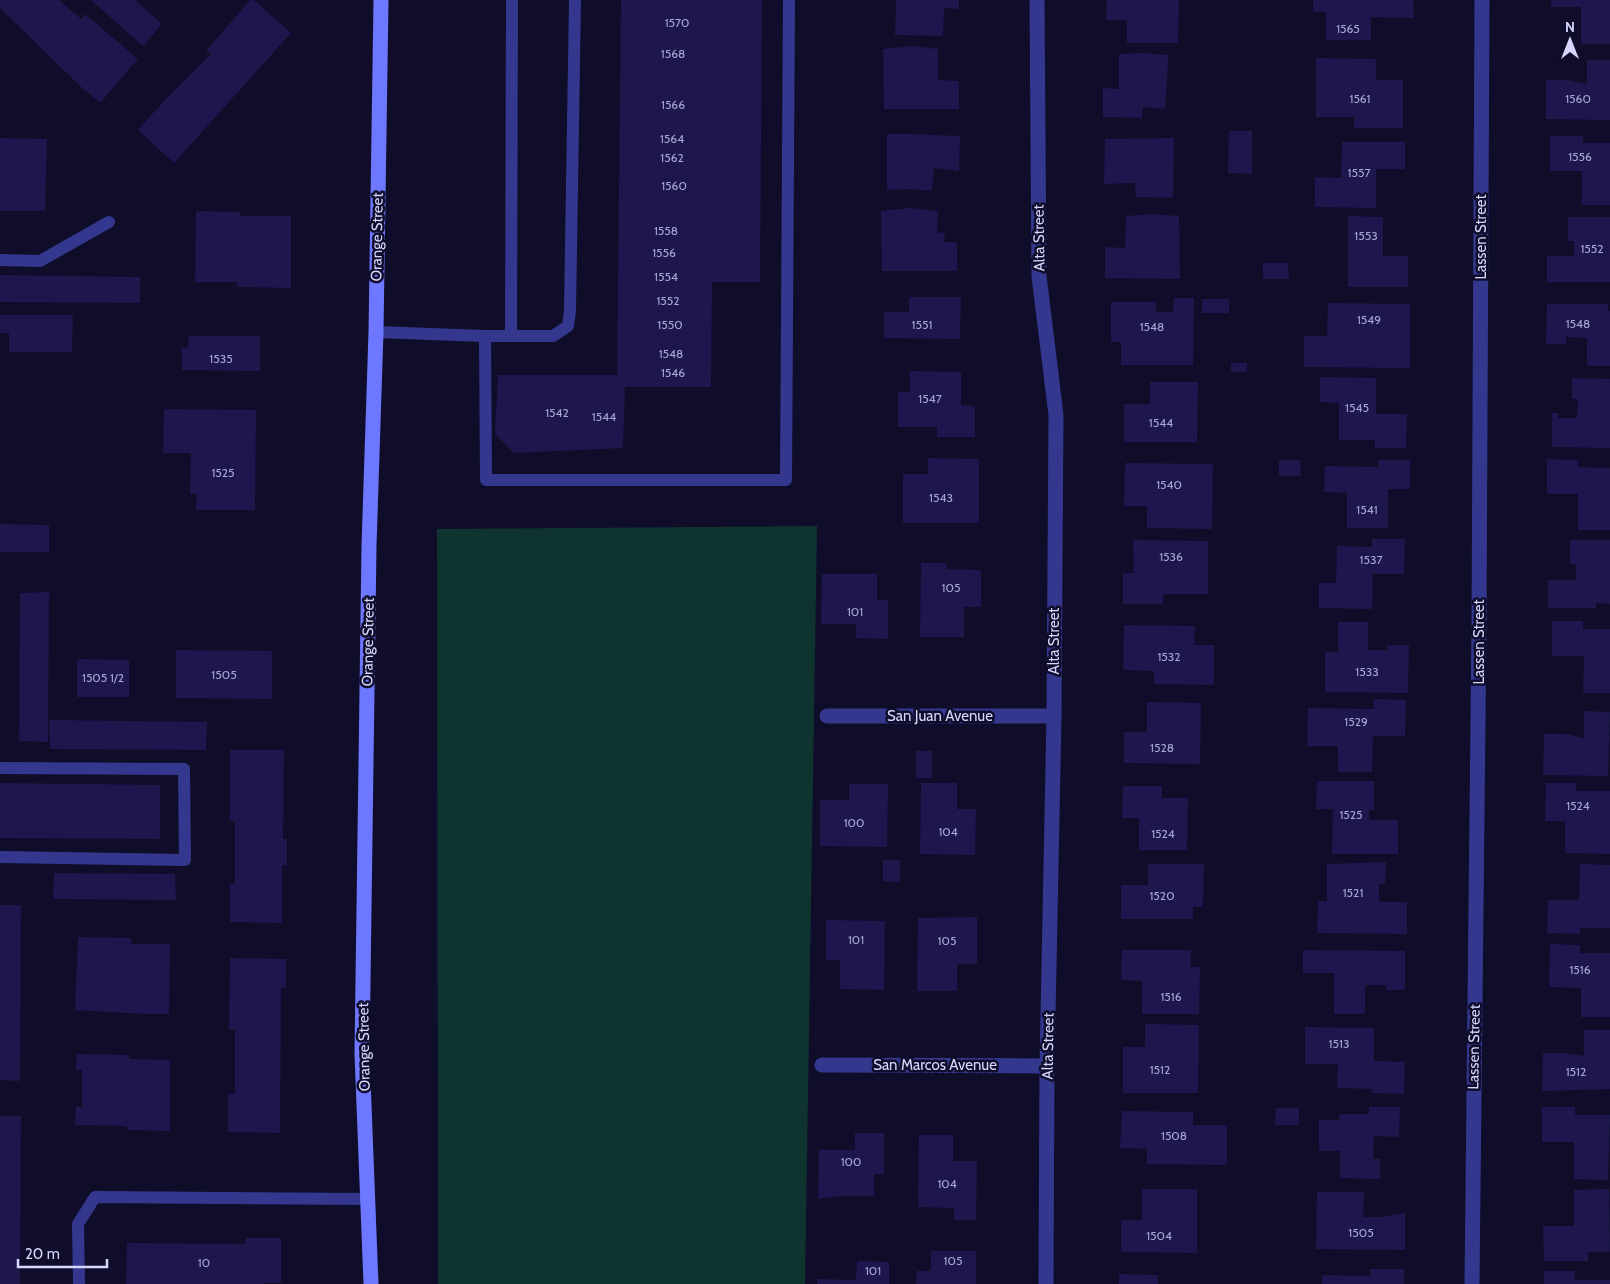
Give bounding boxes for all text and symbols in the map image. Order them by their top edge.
house number: 1570 [665,15,689,30]
north arrow [1545,15,1595,65]
text: N [1565,18,1575,36]
house number: 1565 [1336,21,1360,36]
house number: 1568 [661,46,685,61]
house number: 1561 [1349,91,1371,106]
house number: 1560 [1565,91,1591,106]
house number: 1566 [661,97,685,112]
house number: 1564 [660,131,684,146]
house number: 1556 [1568,149,1592,164]
house number: 1562 [660,150,684,165]
house number: 1557 [1348,165,1370,180]
house number: 1560 [661,178,687,193]
street label: Orange Street [367,192,387,282]
street label: Lassen Street [1472,194,1490,280]
street label: Alta Street [1029,204,1049,272]
house number: 1558 [654,223,678,238]
house number: 1553 [1354,228,1378,243]
house number: 1552 [1580,241,1604,256]
house number: 1556 [652,245,676,260]
house number: 1554 [654,269,678,284]
house number: 1552 [656,293,680,308]
house number: 1549 [1357,312,1381,327]
house number: 1548 [1566,316,1590,331]
house number: 1550 [657,317,683,332]
house number: 1551 [912,317,932,332]
house number: 1548 [1140,319,1164,334]
house number: 1548 [659,346,683,361]
house number: 1535 [209,351,233,366]
house number: 1546 [661,365,685,380]
house number: 1547 [918,391,942,406]
house number: 1545 [1345,400,1369,415]
house number: 1542 [545,405,569,420]
house number: 1544 [592,409,616,424]
house number: 1544 [1149,415,1173,430]
house number: 1525 [211,465,235,480]
house number: 1540 [1156,477,1182,492]
house number: 1543 [929,490,953,505]
house number: 1541 [1356,502,1378,517]
house number: 1536 [1159,549,1183,564]
house number: 1537 [1360,552,1382,567]
house number: 105 [942,580,960,595]
street label: Orange Street [358,597,378,687]
street label: Lassen Street [1470,599,1488,685]
house number: 101 [847,604,863,619]
street label: Alta Street [1045,608,1063,674]
house number: 1532 [1157,649,1181,664]
house number: 1533 [1355,664,1379,679]
house number: 1505 [211,667,237,682]
house number: 1505 1/2 [82,670,124,685]
street label: San Juan Avenue [887,707,993,725]
house number: 1529 [1344,714,1368,729]
house number: 1528 [1150,740,1174,755]
house number: 1524 [1566,798,1590,813]
house number: 1525 [1339,807,1363,822]
house number: 100 [844,815,864,830]
house number: 104 [938,824,958,839]
house number: 1524 [1151,826,1175,841]
house number: 1521 [1343,885,1363,900]
house number: 1520 [1149,888,1175,903]
house number: 101 [848,932,864,947]
house number: 105 [938,933,956,948]
house number: 1516 [1569,962,1591,977]
house number: 1516 [1160,989,1182,1004]
street label: Orange Street [354,1002,374,1092]
street label: Lassen Street [1464,1004,1484,1090]
street label: Alta Street [1038,1012,1058,1080]
house number: 1513 [1329,1036,1349,1051]
street label: San Marcos Avenue [873,1056,997,1074]
house number: 1512 [1150,1062,1170,1077]
house number: 1512 [1566,1064,1586,1079]
house number: 1508 [1161,1128,1187,1143]
house number: 100 [841,1154,861,1169]
house number: 104 [937,1176,957,1191]
house number: 1505 [1348,1225,1374,1240]
house number: 1504 [1146,1228,1172,1243]
scale bar [18,1236,106,1268]
text: 20 m [25,1245,60,1263]
house number: 105 [944,1253,962,1268]
house number: 10 [198,1255,210,1270]
house number: 101 [865,1263,881,1278]

